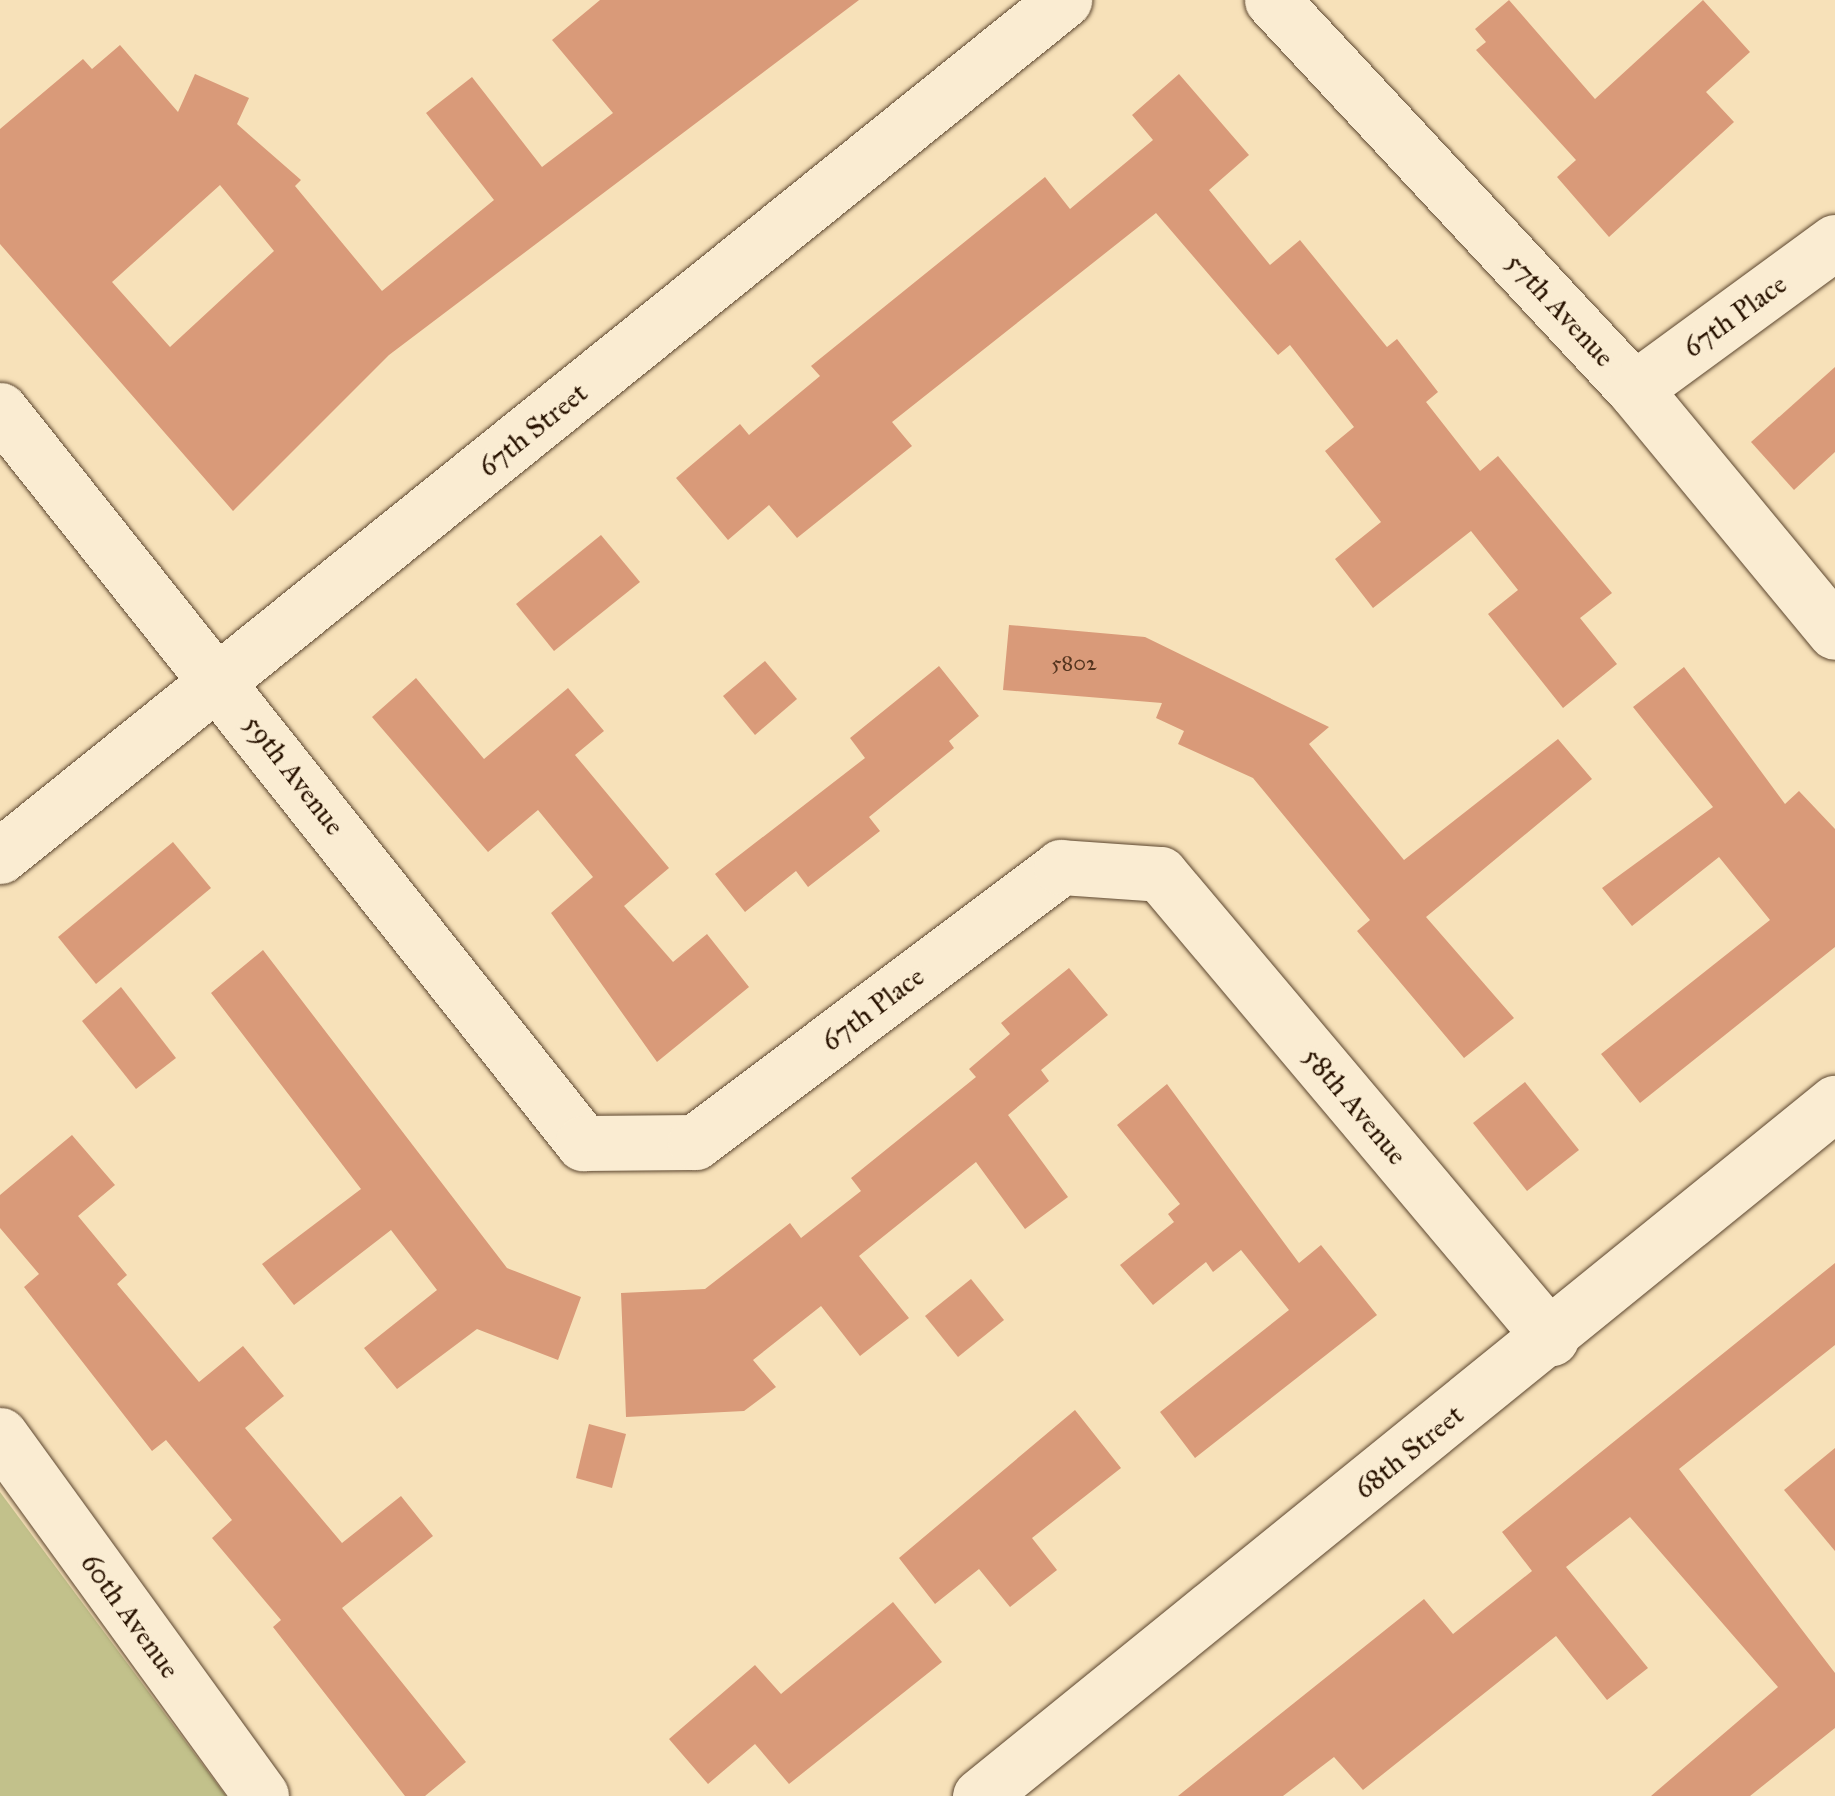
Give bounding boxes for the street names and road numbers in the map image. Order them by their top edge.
street label: 57th Avenue [1499,246,1621,374]
street label: 67th Place [1677,267,1793,365]
street label: 67th Street [472,376,594,484]
street label: 59th Avenue [237,708,351,842]
street label: 67th Place [815,960,931,1058]
street label: 58th Avenue [1296,1040,1414,1172]
street label: 68th Street [1348,1398,1470,1506]
street label: 60th Avenue [73,1547,187,1685]

